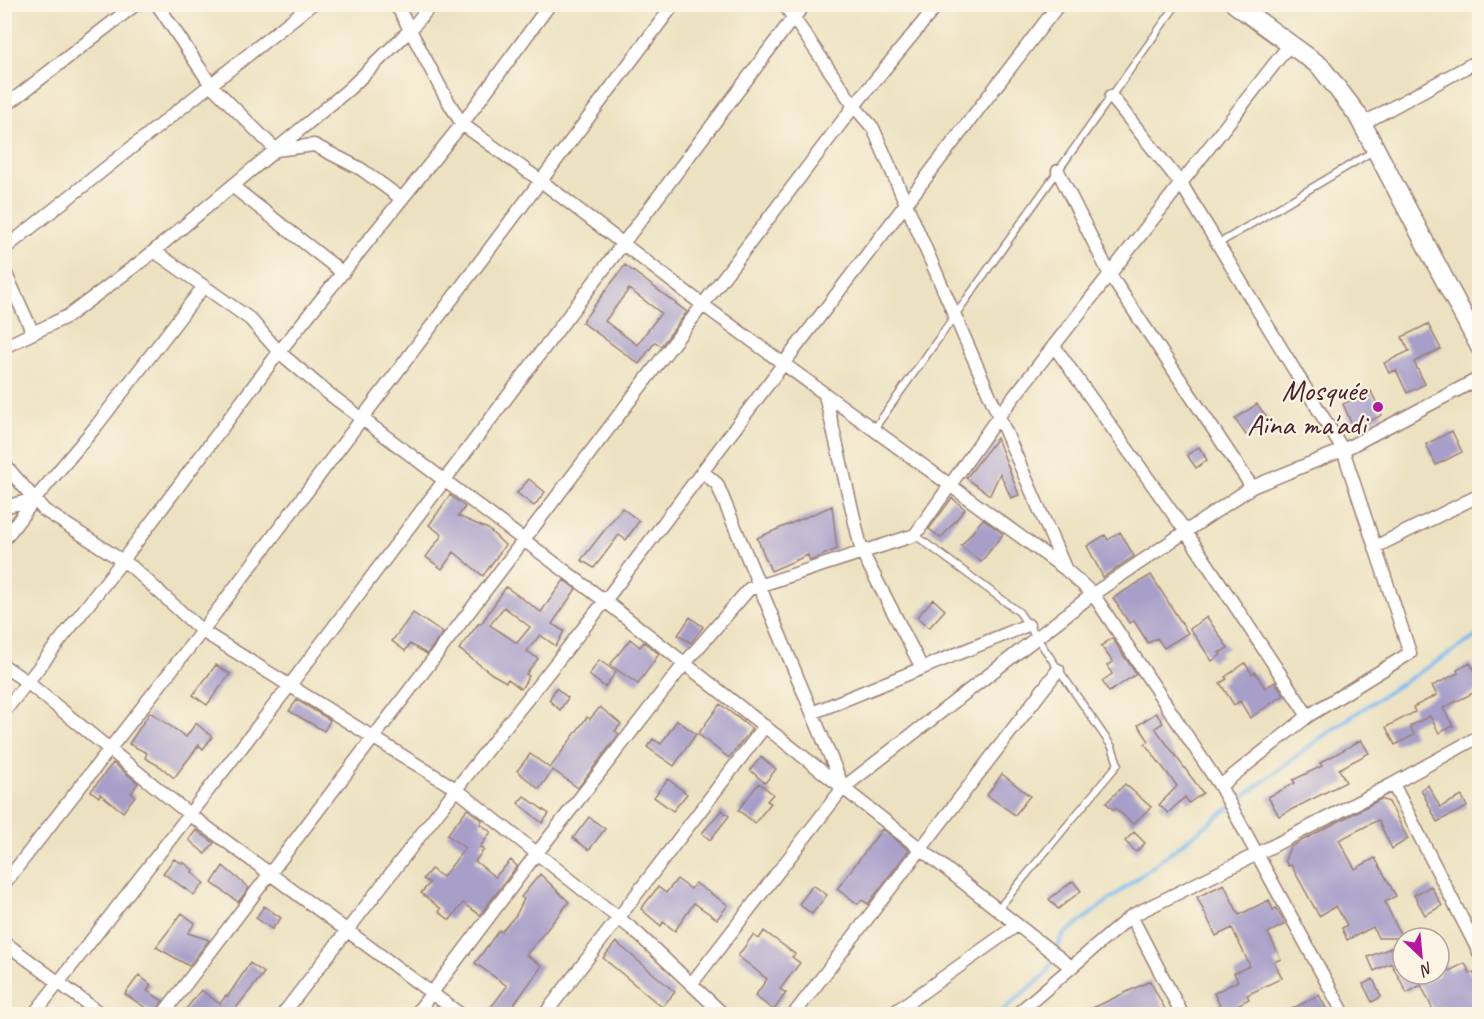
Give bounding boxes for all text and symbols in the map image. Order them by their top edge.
place label: Mosquée Aïna ma'adi [1247,371,1369,443]
marker: Mosquée Aïna ma'adi [1371,400,1385,414]
north arrow [1391,926,1451,986]
text: N [1416,957,1436,981]

